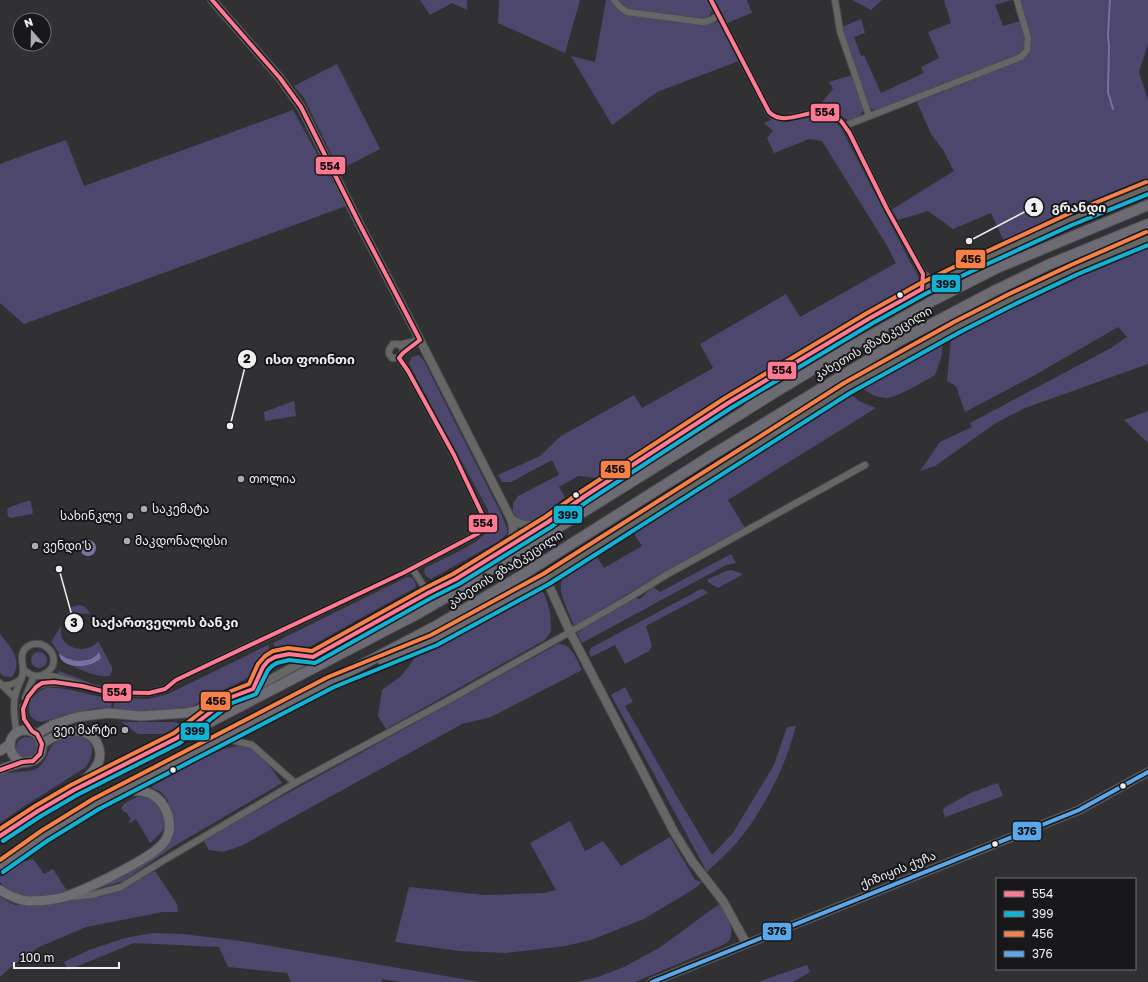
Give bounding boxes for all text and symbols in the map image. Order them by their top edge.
north arrow [12,12,52,52]
text: N [22,15,35,30]
line badge: 554 [810,103,840,122]
text: 554 [815,105,835,118]
line badge: 554 [315,156,346,175]
text: 554 [320,159,340,172]
callout: გრანდი [1024,195,1114,220]
text: გრანდი [1052,199,1106,216]
text: 1 [1031,200,1037,215]
line badge: 456 [955,249,986,269]
text: 456 [961,252,981,265]
line badge: 399 [931,274,961,293]
text: 399 [936,277,956,290]
unlabelled marker [895,290,905,300]
street label: კახეთის გზატკეცილი [811,303,935,383]
callout: ისთ ფოინთი [237,347,363,372]
text: 2 [243,351,251,366]
text: ისთ ფოინთი [265,351,355,367]
line badge: 554 [767,361,797,380]
text: 554 [772,363,792,376]
line badge: 456 [600,460,631,479]
text: 456 [605,462,625,475]
place label: თოლია [249,471,296,487]
marker: თოლია [236,474,246,484]
unlabelled marker [571,490,581,500]
place label: საკემატა [152,501,209,516]
marker: საკემატა [139,504,149,514]
line badge: 399 [553,505,583,524]
place label: სახინკლე [60,508,122,524]
text: 399 [558,508,578,521]
marker: სახინკლე [125,511,135,521]
line badge: 554 [468,514,498,533]
text: 554 [473,516,493,529]
street label: კახეთის გზატკეცილი [444,527,566,611]
place label: მაკდონალდსი [135,533,228,549]
marker: მაკდონალდსი [122,536,132,546]
place label: ვენდი'ს [43,538,92,554]
marker: ვენდი'ს [30,541,40,551]
callout: საქართველოს ბანკი [64,610,246,635]
text: საქართველოს ბანკი [92,614,238,631]
text: 3 [70,615,78,630]
line badge: 554 [102,683,132,702]
text: 554 [107,685,127,698]
line badge: 456 [200,691,231,711]
text: 456 [206,694,226,707]
place label: ვეი მარტი [54,722,117,737]
line badge: 399 [180,722,210,741]
text: 399 [185,724,205,737]
marker: ვეი მარტი [120,725,130,735]
unlabelled marker [168,765,178,775]
unlabelled marker [1118,781,1128,791]
line badge: 376 [1012,821,1042,841]
text: 376 [1017,824,1037,837]
unlabelled marker [990,839,1000,849]
street label: ქიზიყის ქუჩა [858,848,938,892]
legend [996,878,1136,970]
text: 554 [1032,886,1053,901]
text: 399 [1032,906,1054,921]
line badge: 376 [762,922,792,941]
text: 376 [767,924,787,937]
text: 456 [1032,926,1054,941]
scale bar [14,944,119,970]
text: 376 [1032,946,1053,961]
text: 100 m [20,950,54,965]

